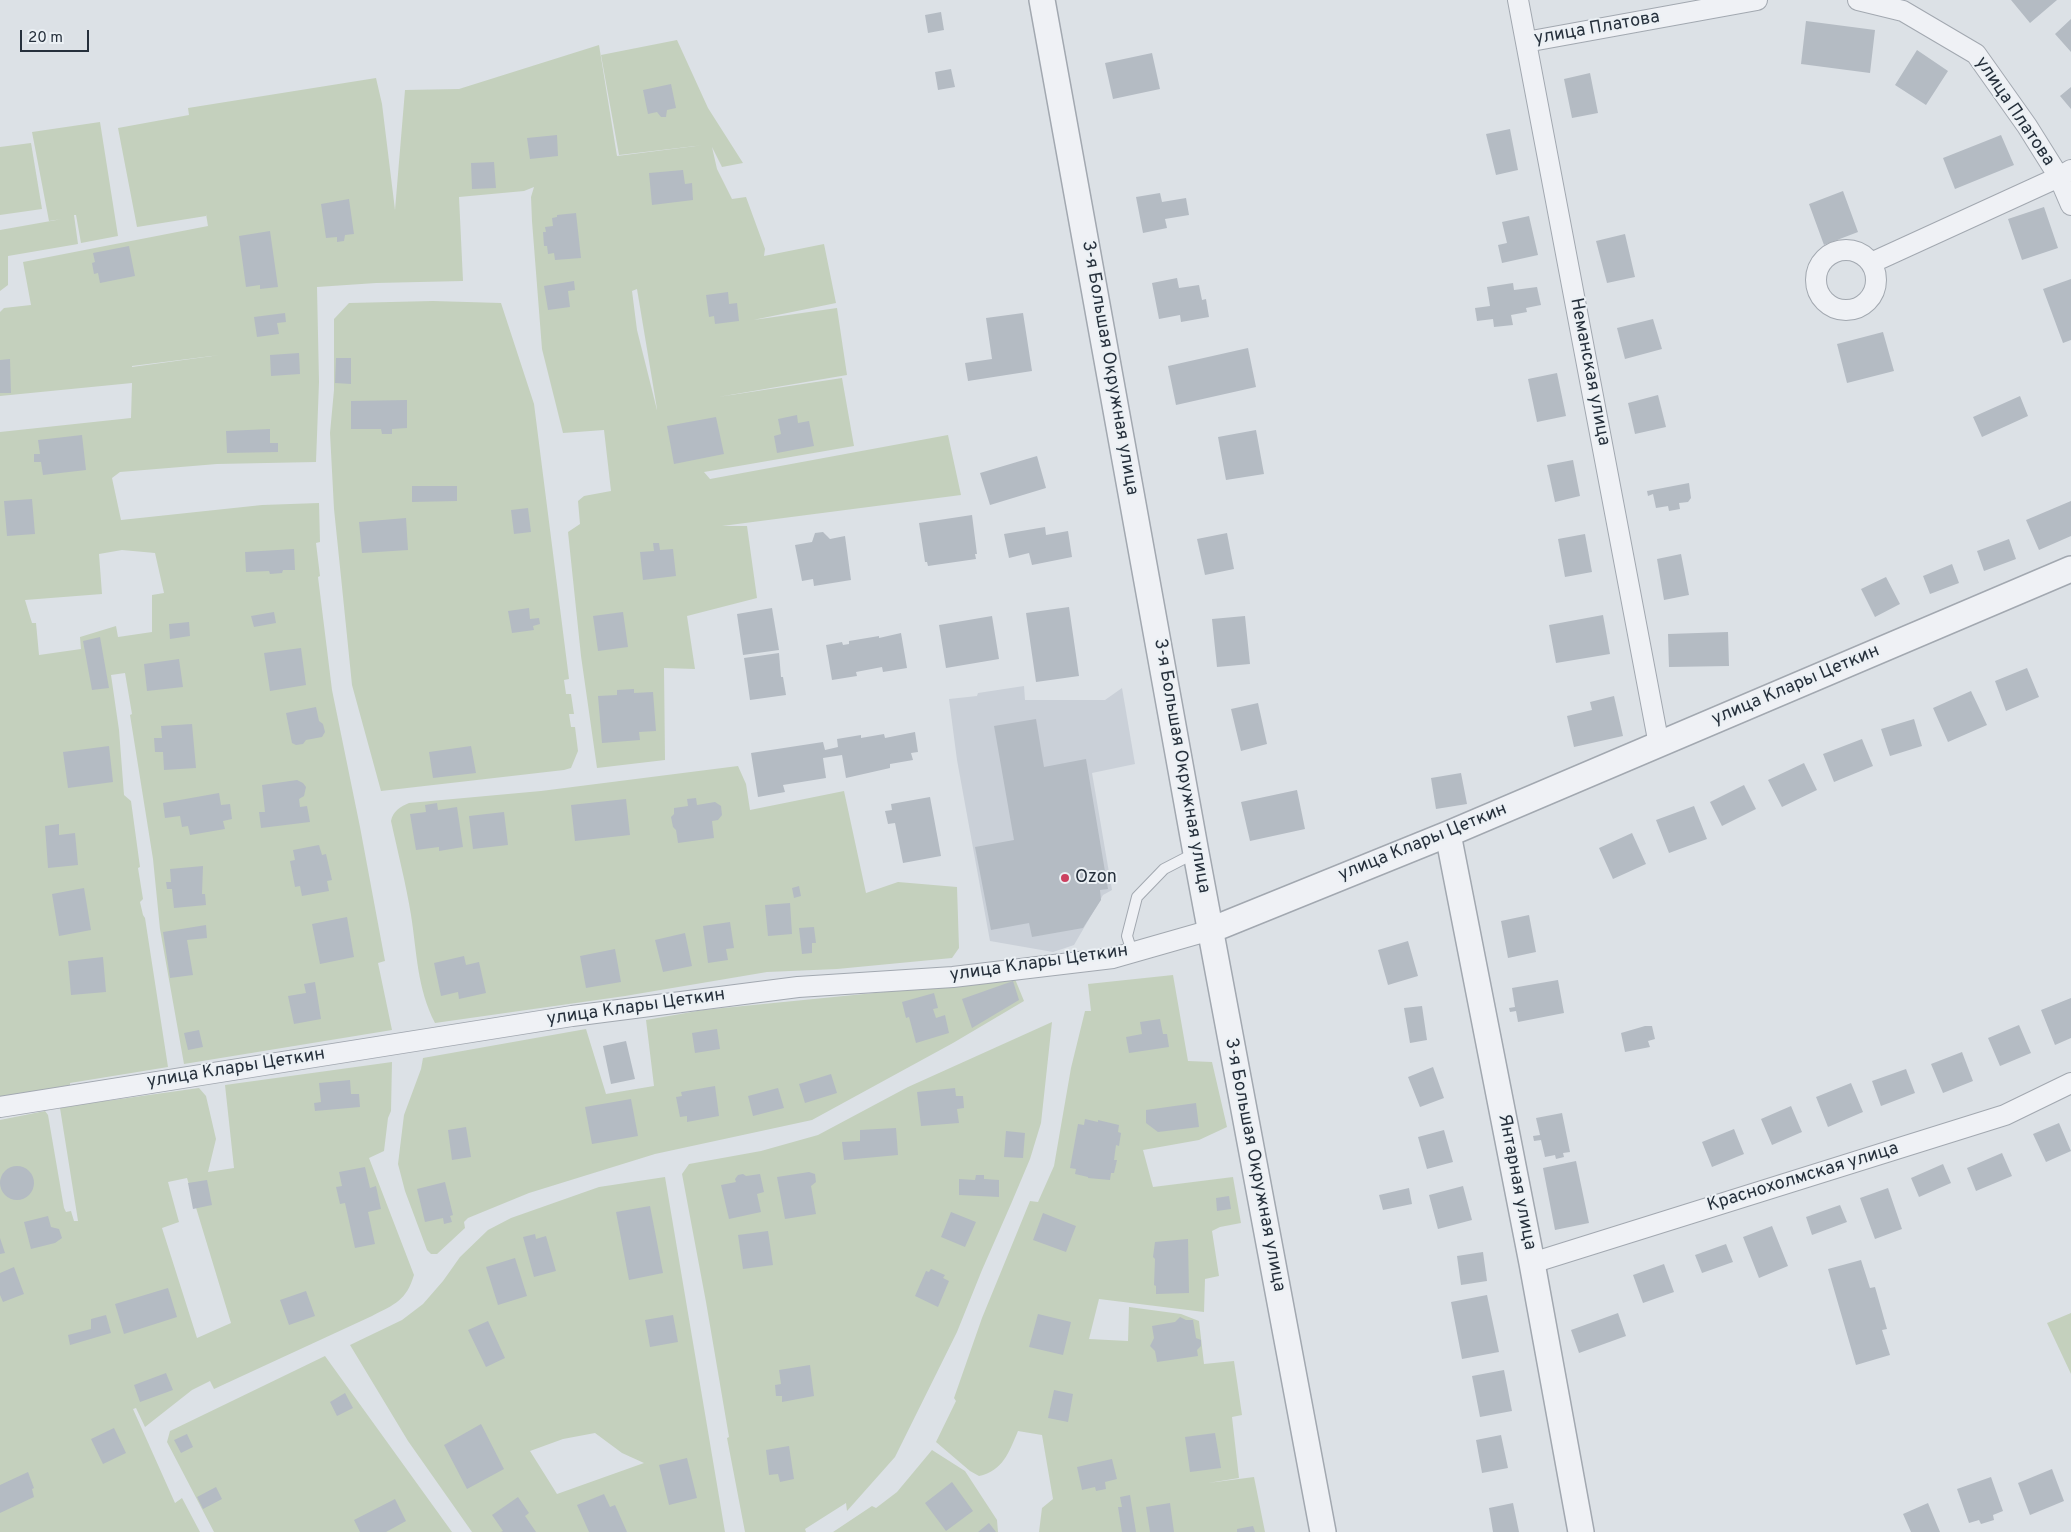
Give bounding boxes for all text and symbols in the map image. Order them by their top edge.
street label: улица Платова [1533,7,1661,51]
scale bar [22,20,91,52]
text: 20 m [28,29,63,48]
street label: улица Платова [1970,53,2058,171]
street label: 3-я Большая Окружная улица [1076,239,1142,497]
street label: Неманская улица [1564,296,1614,448]
street label: 3-я Большая Окружная улица [1148,637,1214,895]
street label: улица Клары Цеткин [1709,641,1883,731]
street label: улица Клары Цеткин [1336,799,1510,887]
place label: Ozon [1075,867,1117,889]
marker: Ozon [1059,872,1071,884]
street label: улица Клары Цеткин [948,941,1130,987]
street label: улица Клары Цеткин [545,985,727,1031]
street label: 3-я Большая Окружная улица [1219,1036,1289,1294]
street label: улица Клары Цеткин [145,1044,327,1094]
street label: Янтарная улица [1492,1112,1540,1252]
street label: Краснохолмская улица [1705,1139,1901,1217]

